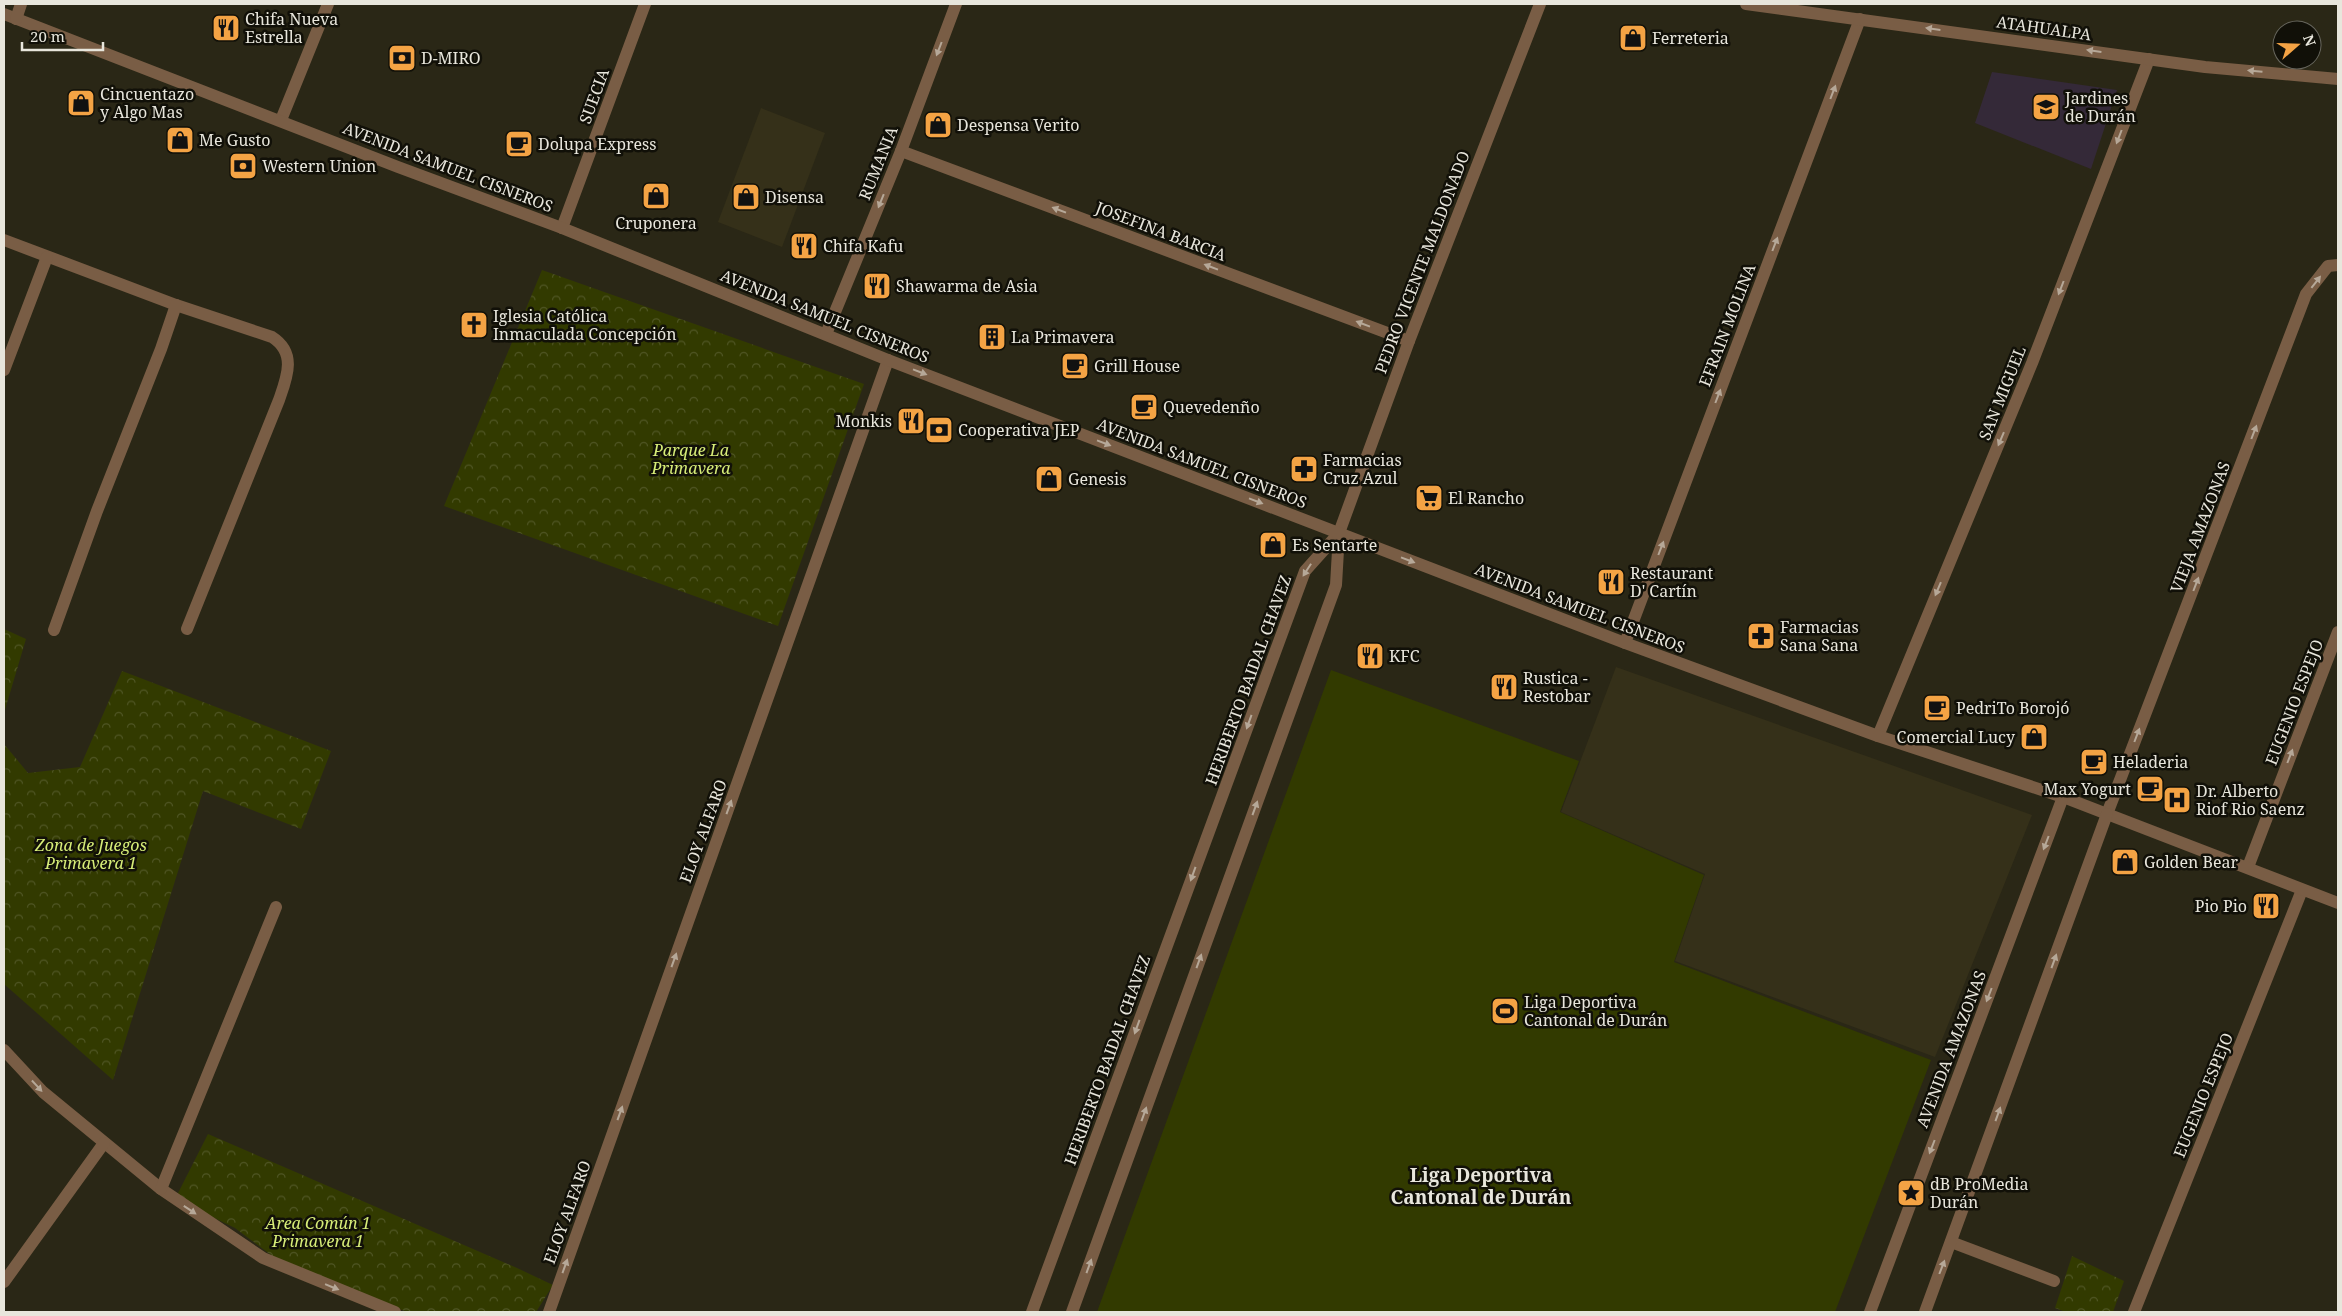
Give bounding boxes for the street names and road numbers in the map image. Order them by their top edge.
street label: ATAHUALPA [1995,10,2094,46]
street label: SUECIA [574,65,614,127]
street label: AVENIDA SAMUEL CISNEROS [340,117,556,217]
street label: RUMANIA [853,122,903,203]
street label: PEDRO VICENTE MALDONADO [1369,148,1475,376]
street label: JOSEFINA BARCIA [1092,196,1230,266]
street label: EFRAIN MOLINA [1694,260,1761,389]
street label: AVENIDA SAMUEL CISNEROS [717,264,933,368]
street label: SAN MIGUEL [1973,343,2031,443]
street label: AVENIDA SAMUEL CISNEROS [1094,413,1310,513]
street label: VIEJA AMAZONAS [2165,458,2235,596]
street label: AVENIDA SAMUEL CISNEROS [1472,558,1688,658]
street label: HERIBERTO BAIDAL CHAVEZ [1200,572,1296,788]
street label: EUGENIO ESPEJO [2260,636,2328,768]
street label: ELOY ALFARO [674,776,732,886]
street label: HERIBERTO BAIDAL CHAVEZ [1059,952,1155,1168]
street label: AVENIDA AMAZONAS [1911,967,1991,1131]
street label: EUGENIO ESPEJO [2168,1029,2238,1161]
street label: ELOY ALFARO [538,1157,596,1267]

